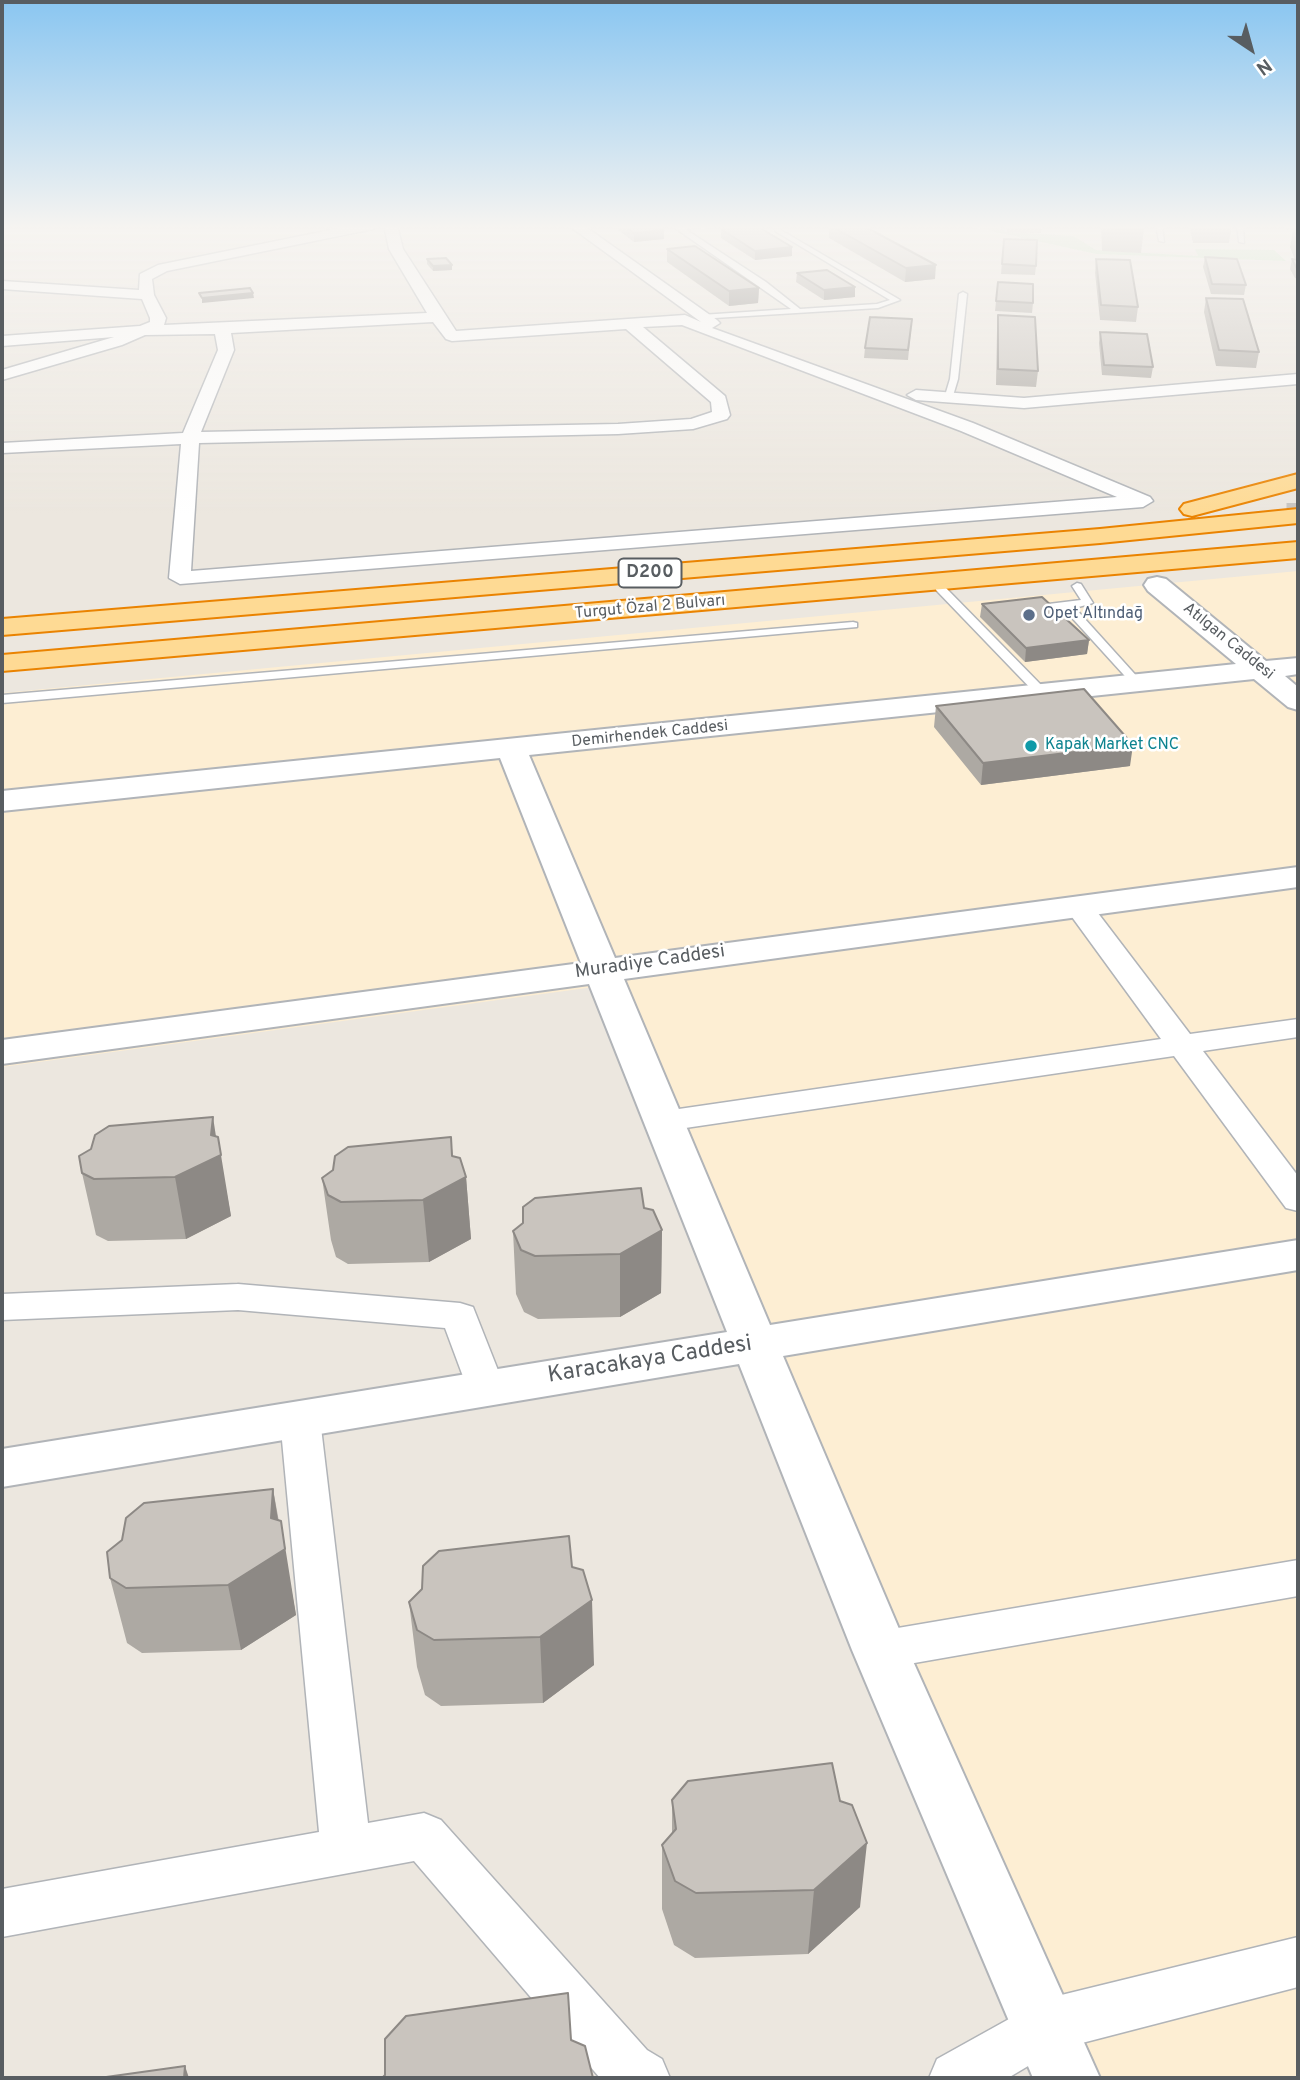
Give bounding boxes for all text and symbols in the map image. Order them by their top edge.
north arrow [1216,14,1286,84]
text: N [1251,52,1276,80]
road number: D200 [618,558,682,588]
street label: Turgut Özal 2 Bulvarı [574,592,726,624]
street label: Atılgan Caddesi [1179,599,1277,685]
place label: Opet Altındağ [1043,605,1143,625]
marker: Opet Altındağ [1021,607,1037,623]
street label: Demirhendek Caddesi [571,717,729,753]
place label: Kapak Market CNC [1045,736,1179,756]
marker: Kapak Market CNC [1023,738,1039,754]
street label: Muradiye Caddesi [574,941,726,985]
street label: Karacakaya Caddesi [546,1331,754,1391]

